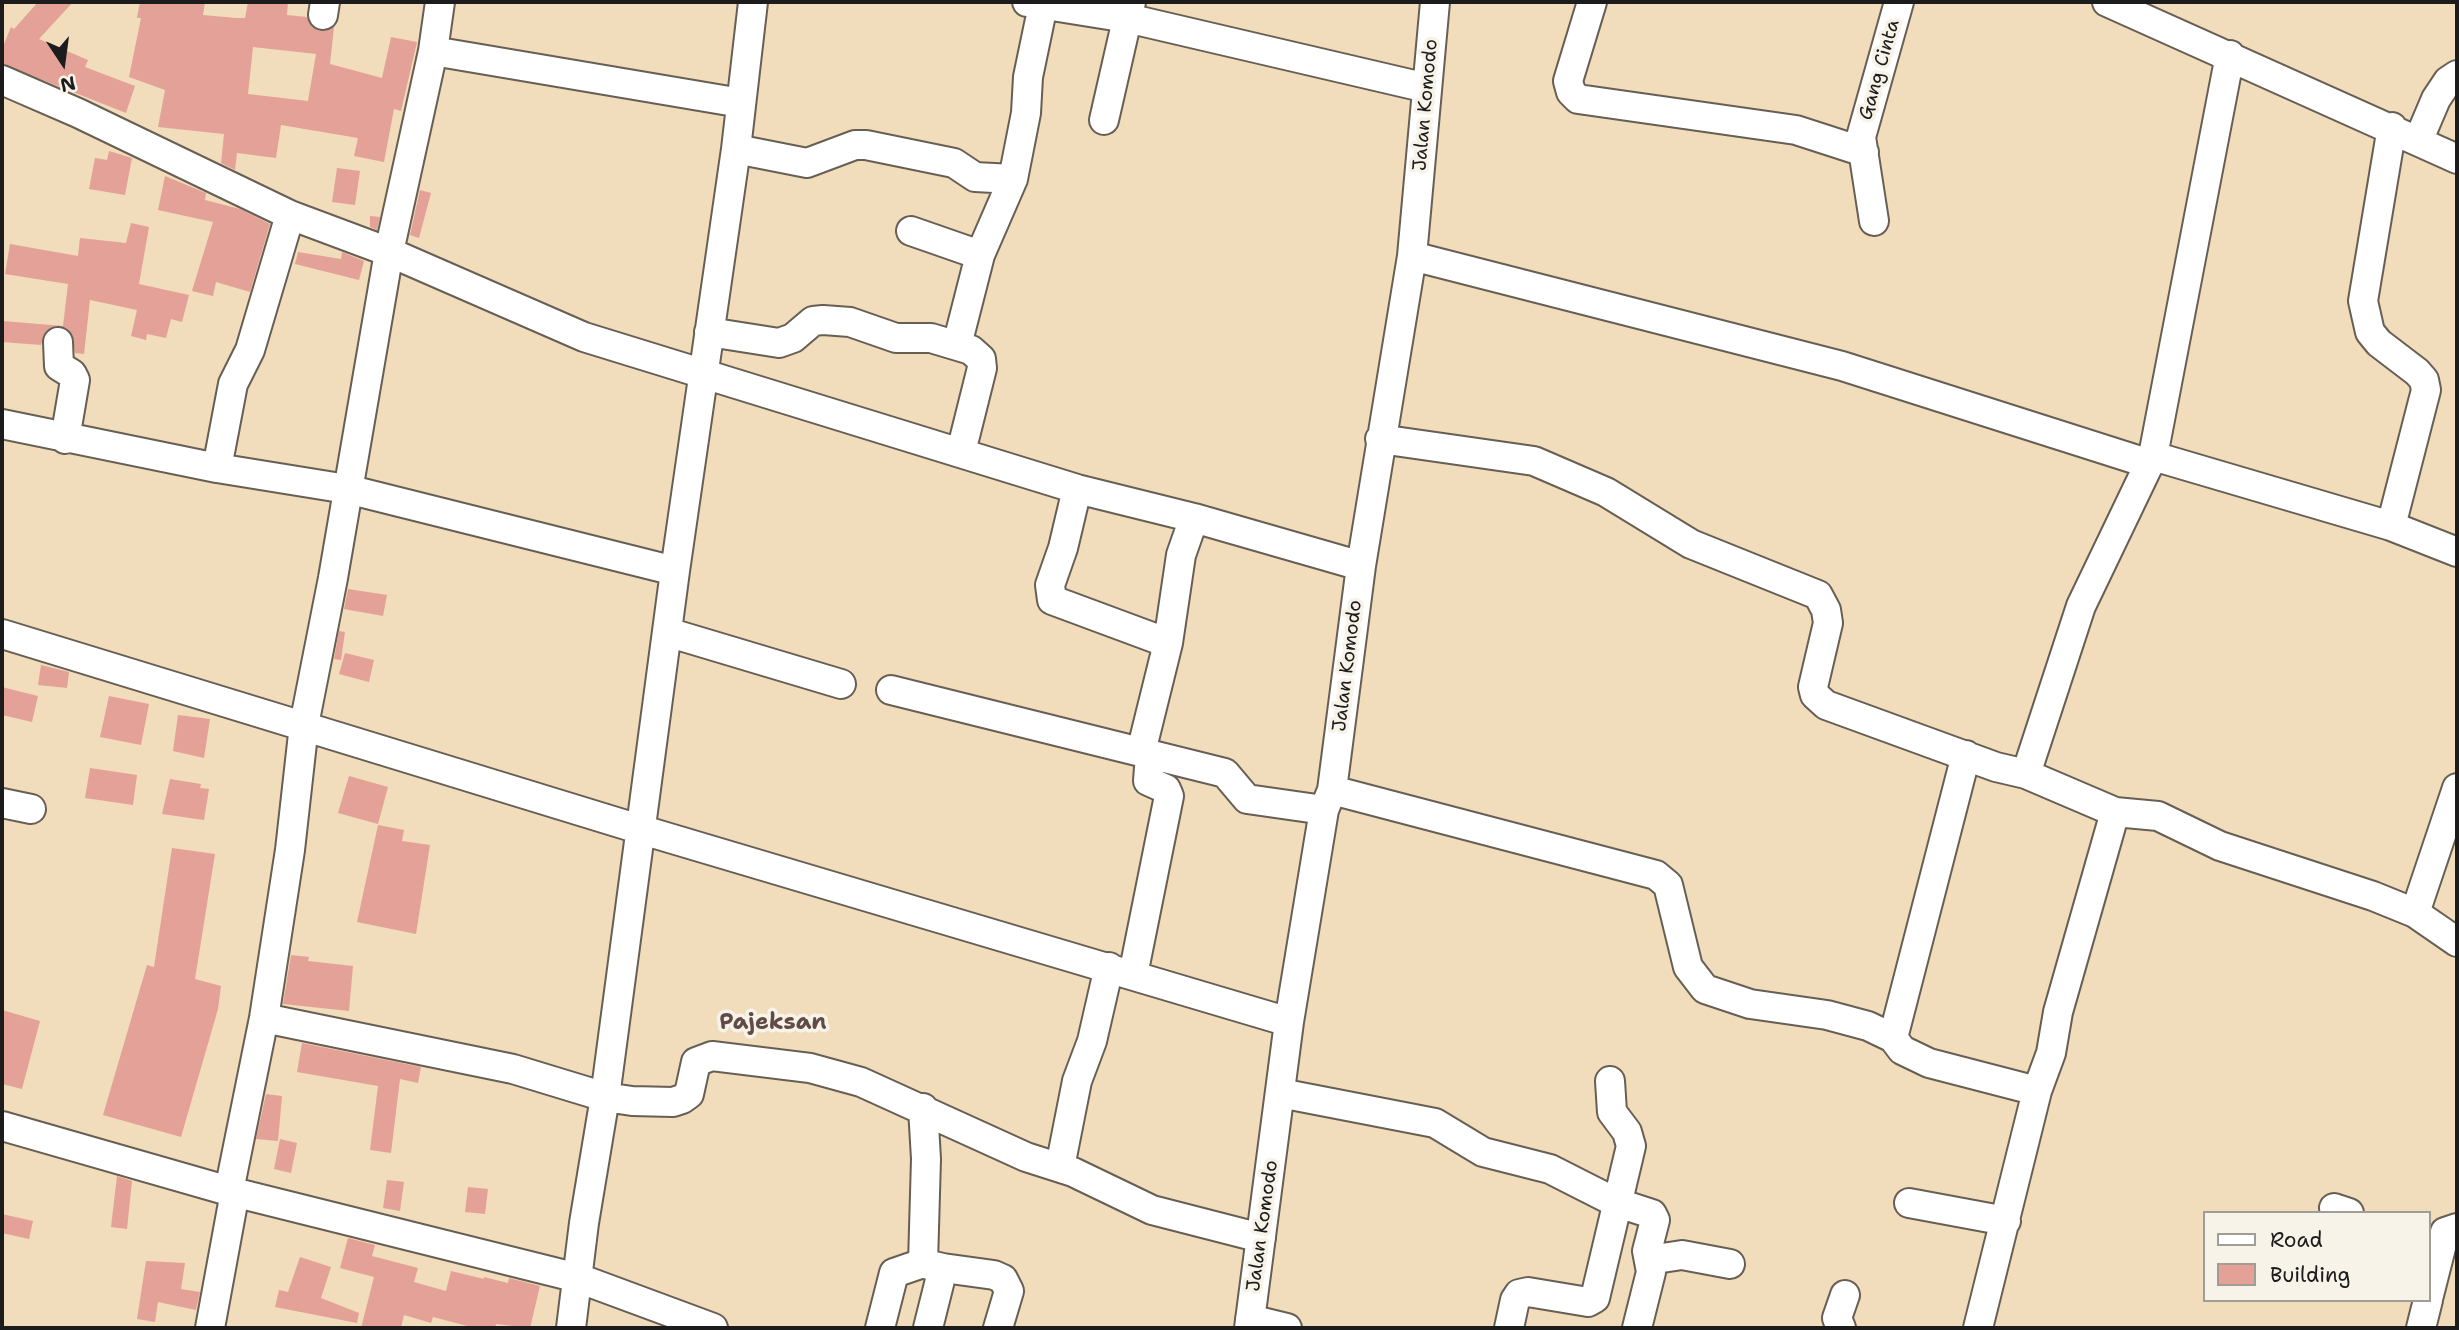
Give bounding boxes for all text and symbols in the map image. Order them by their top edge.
street label: Gang Cinta [1855,17,1905,123]
north arrow [28,28,98,98]
street label: Jalan Komodo [1409,38,1443,172]
text: N [58,70,78,98]
street label: Jalan Komodo [1329,599,1367,733]
district label: Pajeksan [719,1009,827,1037]
street label: Jalan Komodo [1242,1159,1284,1293]
legend [2204,1211,2431,1302]
text: Road [2270,1226,2323,1254]
text: Building [2270,1261,2350,1289]

